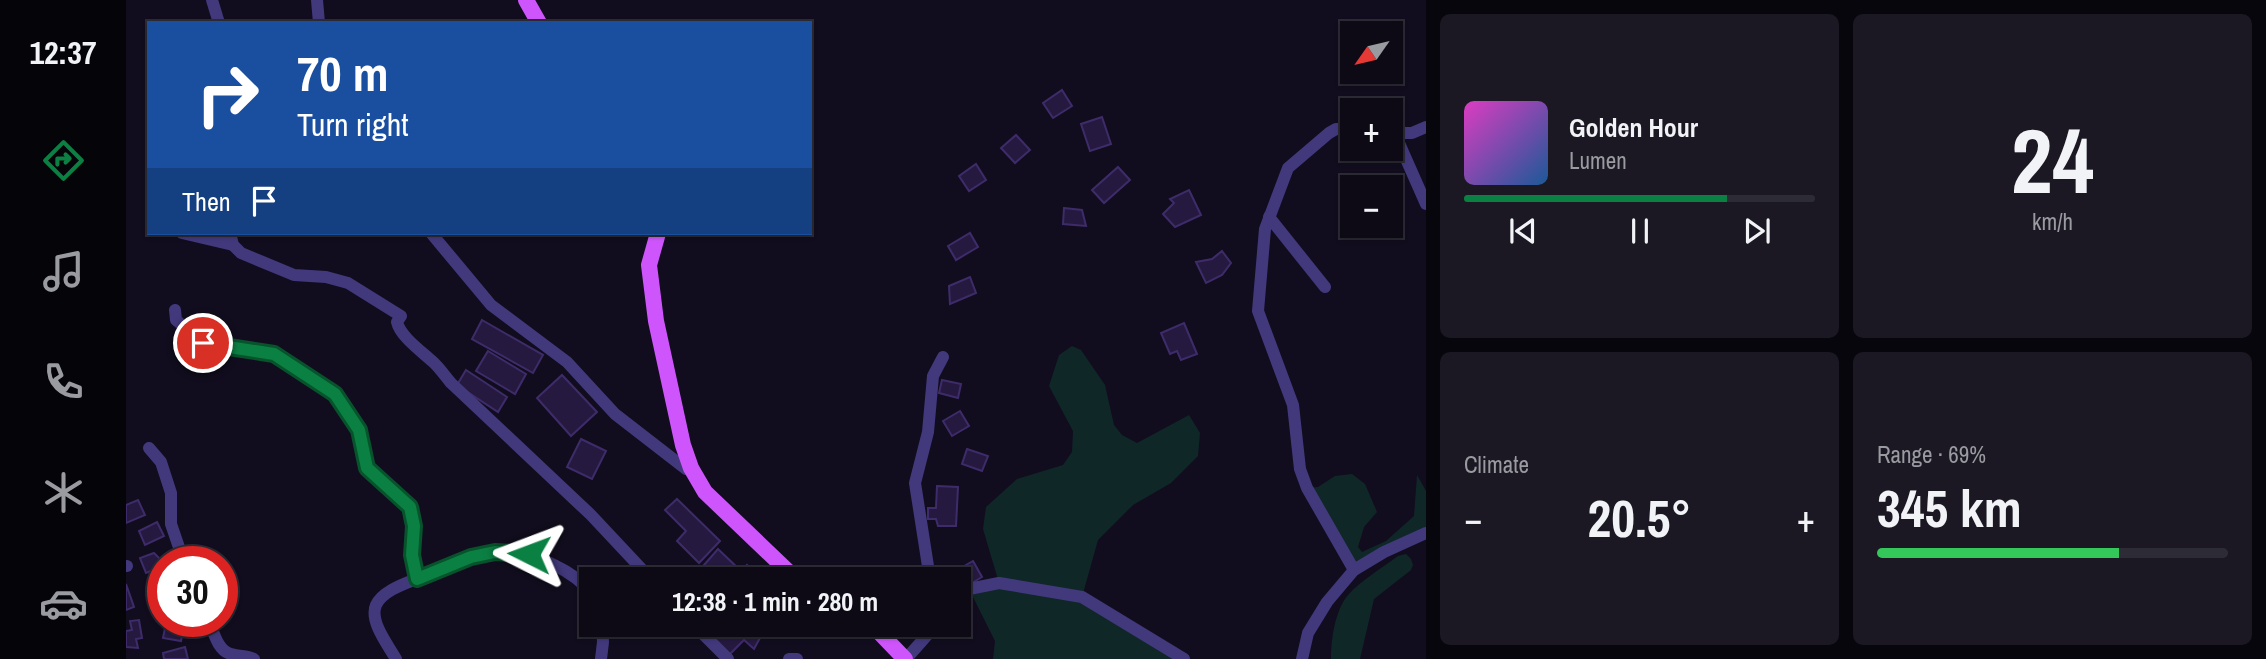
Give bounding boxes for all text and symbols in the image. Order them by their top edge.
north arrow [1340,21,1404,84]
map controls [1340,21,1403,238]
text: 12:37 [29,31,97,74]
text: 70 m [297,40,389,106]
icon: right [182,49,273,140]
button: + [1340,98,1403,161]
text: 24 [2011,99,2094,221]
text: Turn right [297,103,409,146]
text: Golden Hour [1569,110,1698,145]
icon: directions [39,136,88,185]
text: Lumen [1569,145,1627,176]
button: − [1340,175,1403,238]
icon: arrive [245,182,283,220]
text: Then [182,184,231,219]
text: km/h [2032,206,2073,237]
icon: previous [1504,212,1542,250]
icon: pause [1621,212,1659,250]
icon: next [1738,212,1776,250]
icon: music [39,247,88,296]
pin [173,313,233,373]
icon: arrive [184,324,222,362]
icon: phone [39,357,88,406]
text: Range · 69% [1877,439,1986,470]
text: Climate [1464,449,1529,480]
icon: climate [39,468,88,517]
text: 345 km [1877,473,2022,543]
text: 20.5° [1588,483,1691,553]
text: − [1464,493,1482,544]
text: + [1797,493,1815,544]
position arrow [492,517,566,591]
speed limit sign: 30 [147,546,238,637]
icon: car [39,579,88,628]
text: 12:38 · 1 min · 280 m [672,584,878,619]

